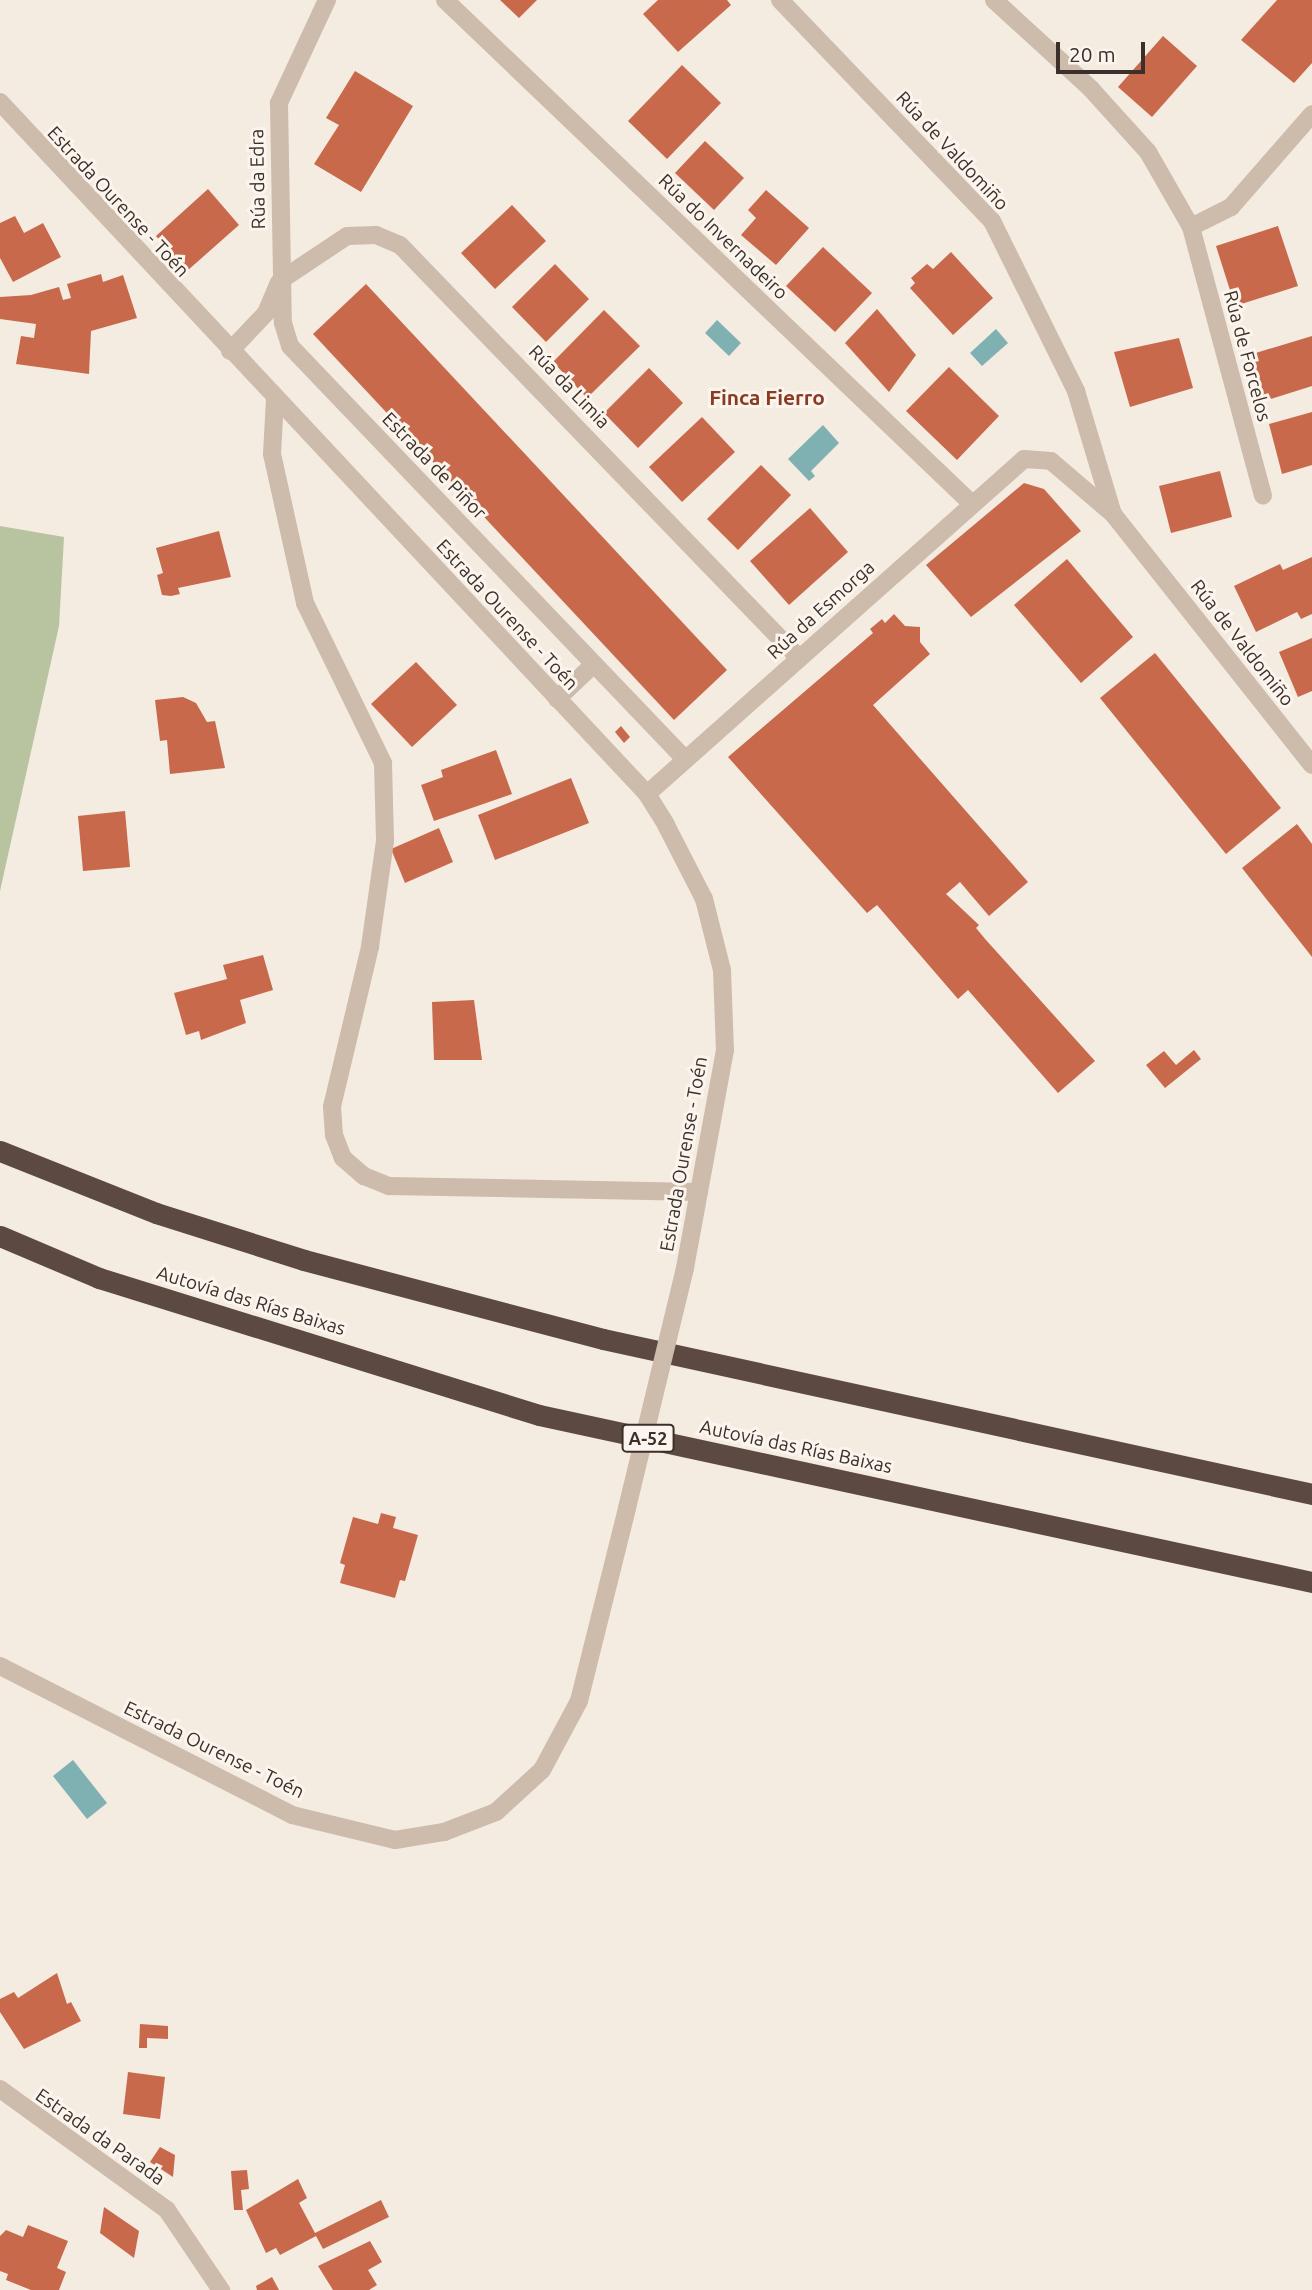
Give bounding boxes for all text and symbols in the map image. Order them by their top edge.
scale bar [1060,28,1149,72]
text: 20 m [1069,42,1116,66]
street label: Rúa de Valdomiño [891,87,1013,215]
street label: Estrada Ourense - Toén [42,122,194,282]
street label: Rúa da Edra [246,129,270,229]
street label: Rúa do Invernadeiro [654,169,792,305]
street label: Rúa de Forcelos [1219,288,1275,424]
street label: Rúa da Limia [524,341,614,433]
district label: Finca Fierro [709,384,825,410]
street label: Estrada de Piñor [377,408,491,524]
street label: Estrada Ourense - Toén [431,535,583,695]
street label: Rúa da Esmorga [763,556,879,664]
street label: Rúa de Valdomiño [1185,575,1299,711]
street label: Estrada Ourense - Toén [656,1055,712,1253]
street label: Autovía das Rías Baixas [154,1261,348,1341]
street label: Autovía das Rías Baixas [698,1415,894,1479]
road number: A-52 [620,1423,676,1452]
street label: Estrada Ourense - Toén [120,1696,308,1804]
street label: Estrada da Parada [31,2084,169,2190]

